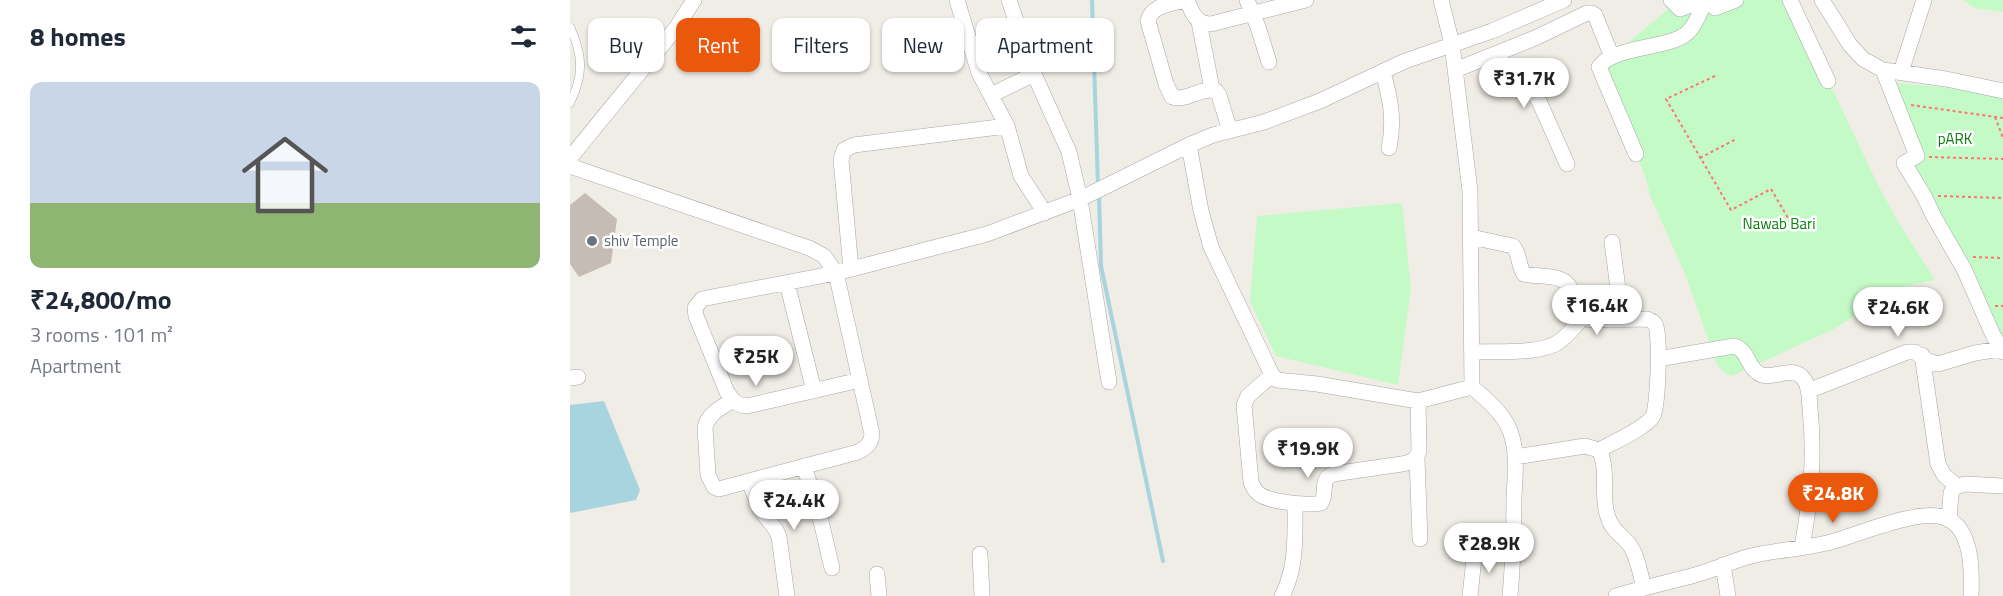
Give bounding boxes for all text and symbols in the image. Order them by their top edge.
text: 8 homes [30,17,126,56]
chip: Buy [588,18,664,72]
chip: Rent [676,18,760,72]
chip: Filters [772,18,870,72]
chip: New [882,18,964,72]
chip: Apartment [976,18,1114,72]
icon: filters [507,20,540,53]
pin: ₹31.7K [1475,58,1573,109]
text: ₹31.7K [1493,62,1555,93]
icon: home [231,121,339,229]
park label: pARK [1938,127,1973,150]
park label: Nawab Bari [1743,212,1815,235]
place label: shiv Temple [604,229,678,252]
marker: shiv Temple [585,234,599,248]
text: ₹24,800/mo [30,280,172,319]
pin: ₹16.4K [1548,285,1646,336]
pin: ₹24.6K [1849,287,1947,338]
text: ₹16.4K [1566,289,1628,320]
text: ₹24.6K [1867,291,1929,322]
text: 3 rooms · 101 m² [30,319,173,350]
pin: ₹25K [720,336,792,387]
text: ₹25K [733,340,779,371]
text: Apartment [30,350,121,381]
pin: ₹19.9K [1259,428,1357,479]
text: ₹19.9K [1277,432,1339,463]
pin: ₹24.8K [1784,473,1882,524]
text: ₹24.8K [1802,477,1864,508]
pin: ₹24.4K [745,480,843,531]
text: ₹24.4K [763,484,825,515]
pin: ₹28.9K [1440,523,1538,574]
text: ₹28.9K [1458,527,1520,558]

